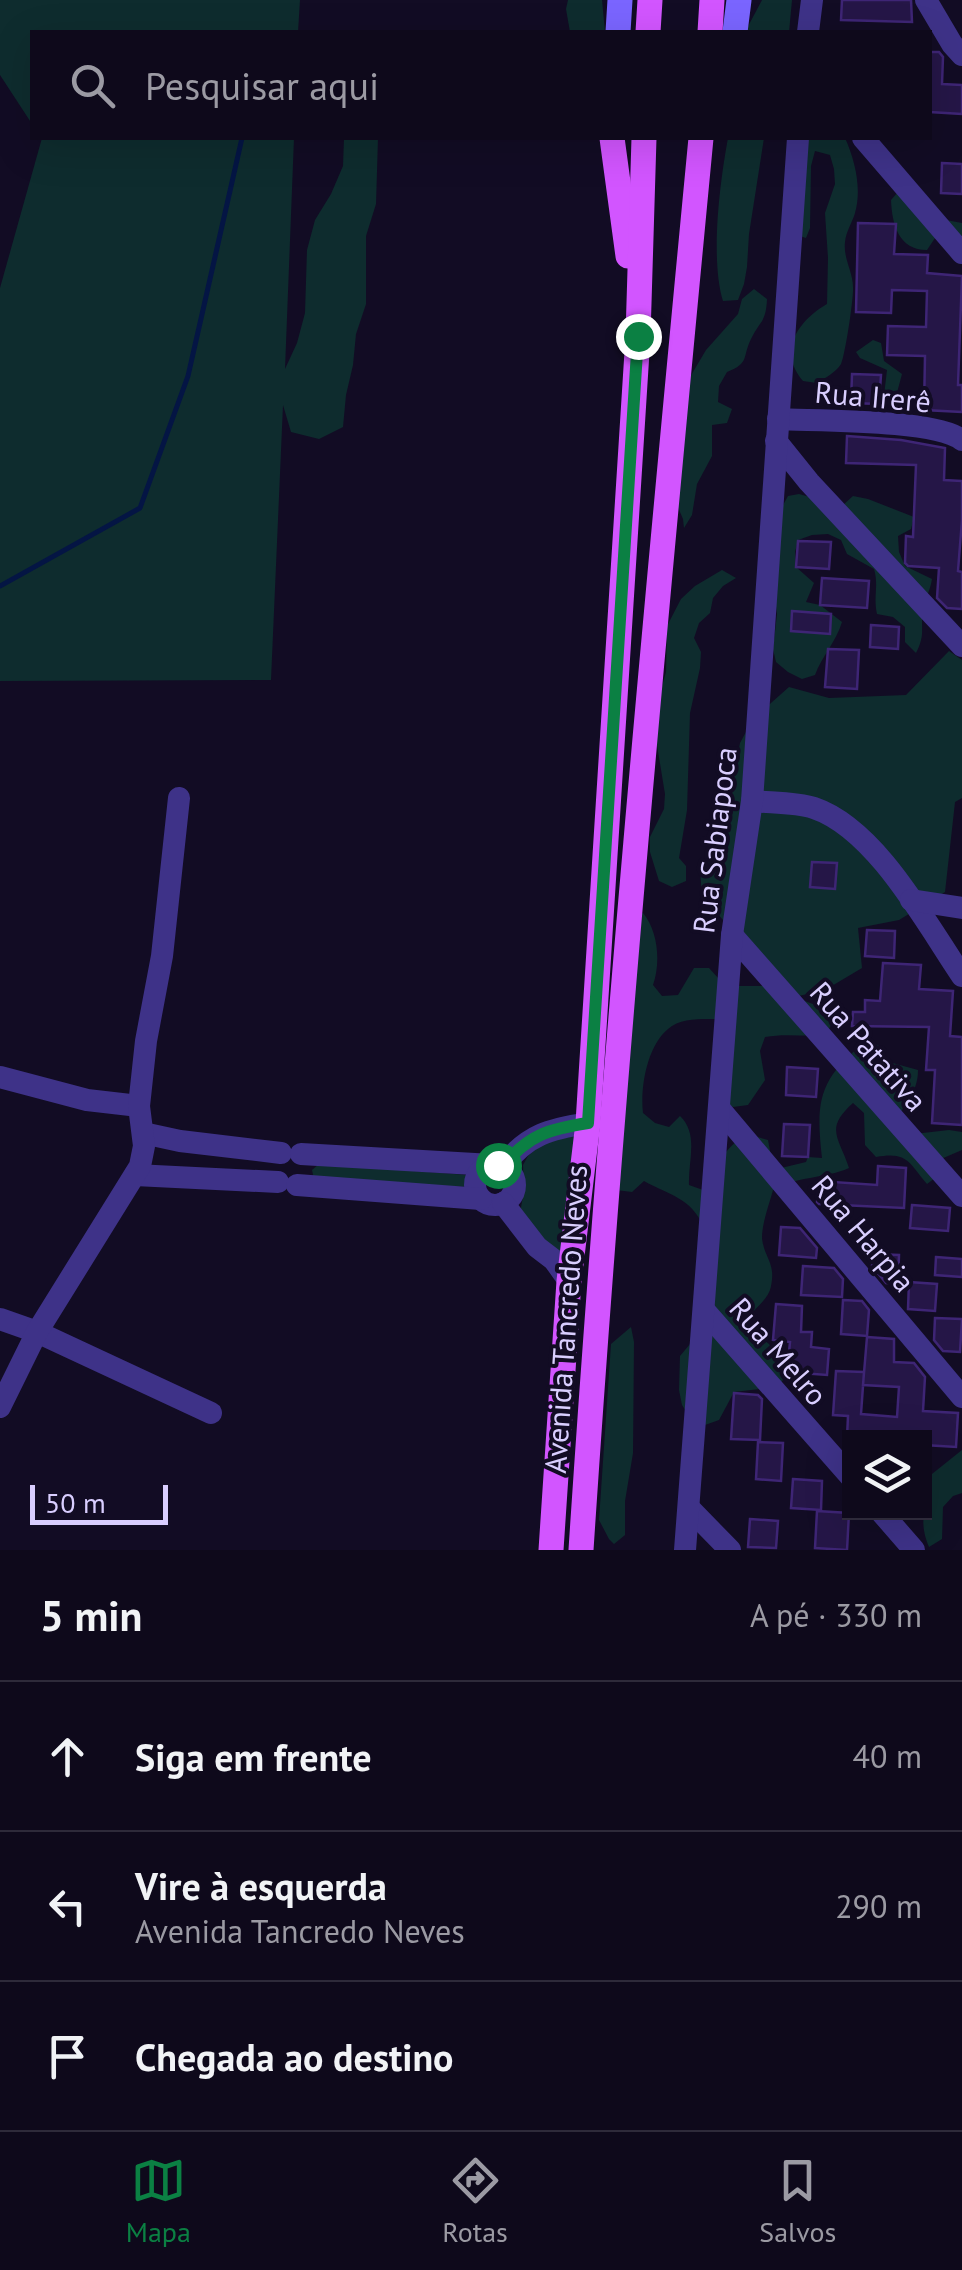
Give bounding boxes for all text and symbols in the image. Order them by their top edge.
search box [30,30,932,140]
icon: search [65,58,120,113]
text: Pesquisar aqui [145,61,379,110]
route end [616,314,662,360]
street label: Rua Irerê [813,372,933,420]
street label: Rua Sabiapoca [683,745,745,935]
street label: Rua Patativa [802,973,936,1119]
route start [476,1143,522,1189]
street label: Avenida Tancredo Neves [535,1163,595,1475]
street label: Rua Harpia [804,1166,924,1300]
street label: Rua Melro [721,1289,837,1413]
map controls [842,1430,932,1520]
button: layers [842,1430,932,1520]
scale bar [30,1480,168,1524]
text: 50 m [45,1484,106,1521]
text: 5 min [40,1588,142,1643]
text: A pé · 330 m [750,1594,922,1636]
icon: ahead [40,1729,95,1784]
text: Siga em frente [135,1732,372,1781]
text: 40 m [853,1735,922,1777]
text: Vire à esquerda [135,1861,387,1910]
icon: left [40,1879,95,1934]
text: 290 m [835,1885,922,1927]
text: Avenida Tancredo Neves [135,1910,465,1952]
icon: arrive [40,2029,95,2084]
text: Chegada ao destino [135,2032,454,2081]
tab: Mapa [126,2153,191,2250]
tab: Rotas [442,2153,508,2250]
tab: Salvos [759,2153,836,2250]

